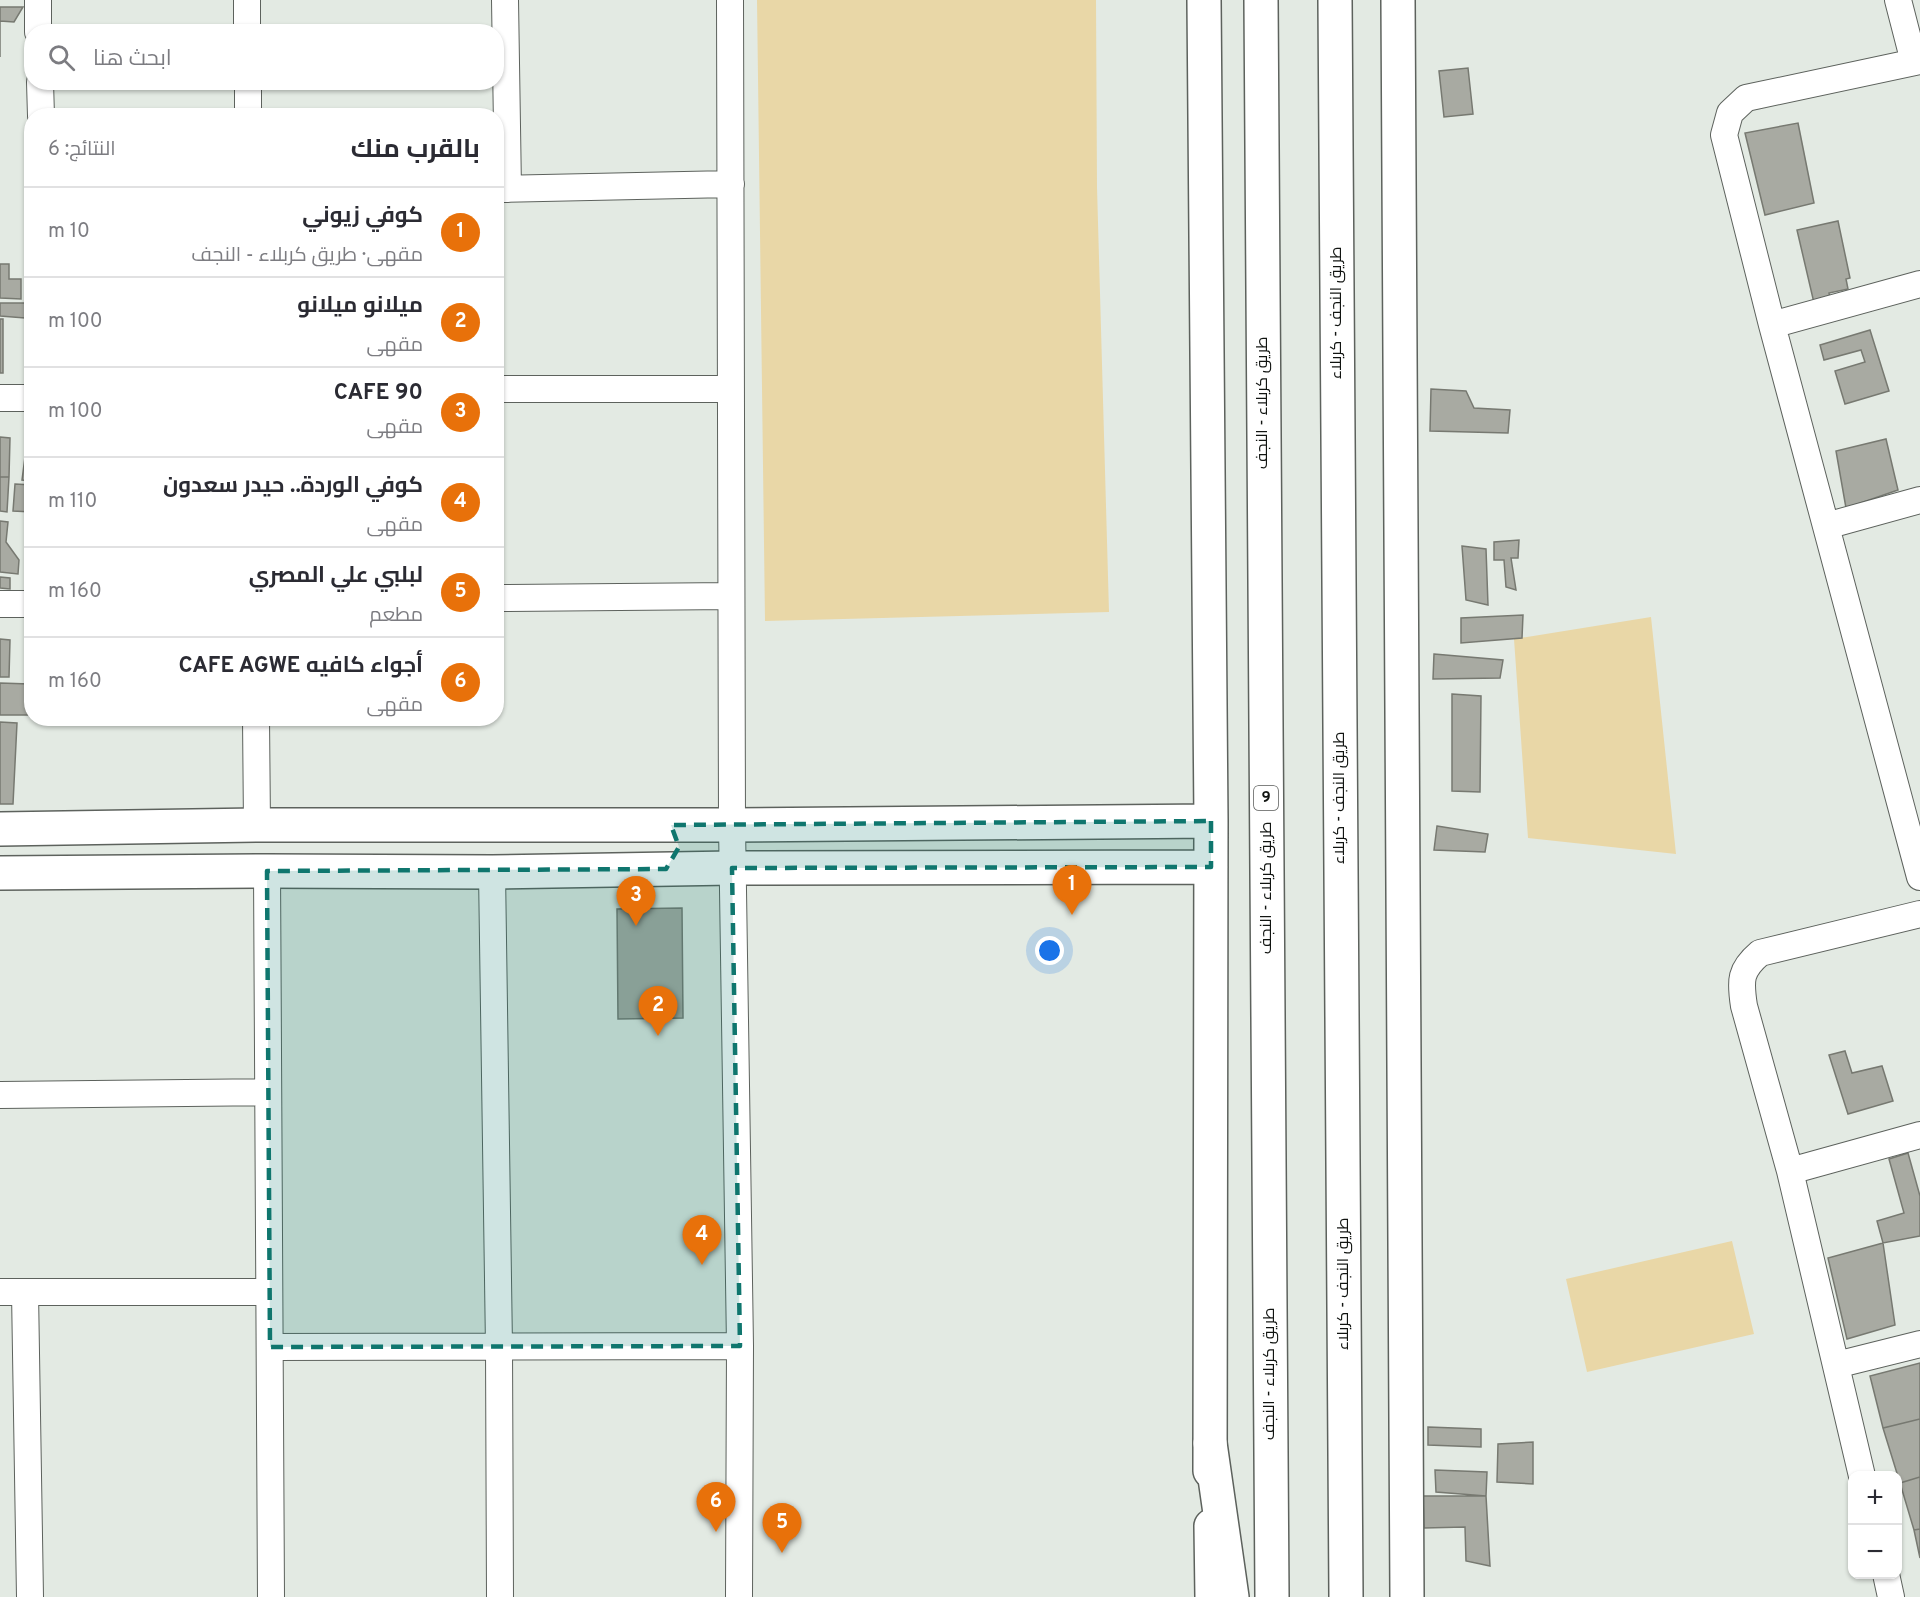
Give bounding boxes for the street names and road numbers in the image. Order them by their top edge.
street label: طريق النجف - کربلاء [1327,247,1347,379]
street label: طريق کربلاء - النجف [1253,337,1273,469]
street label: طريق النجف - کربلاء [1330,732,1350,864]
road number: 9 [1254,786,1278,810]
street label: طريق کربلاء - النجف [1257,822,1277,954]
street label: طريق النجف - کربلاء [1334,1218,1354,1350]
street label: طريق کربلاء - النجف [1260,1308,1280,1440]

